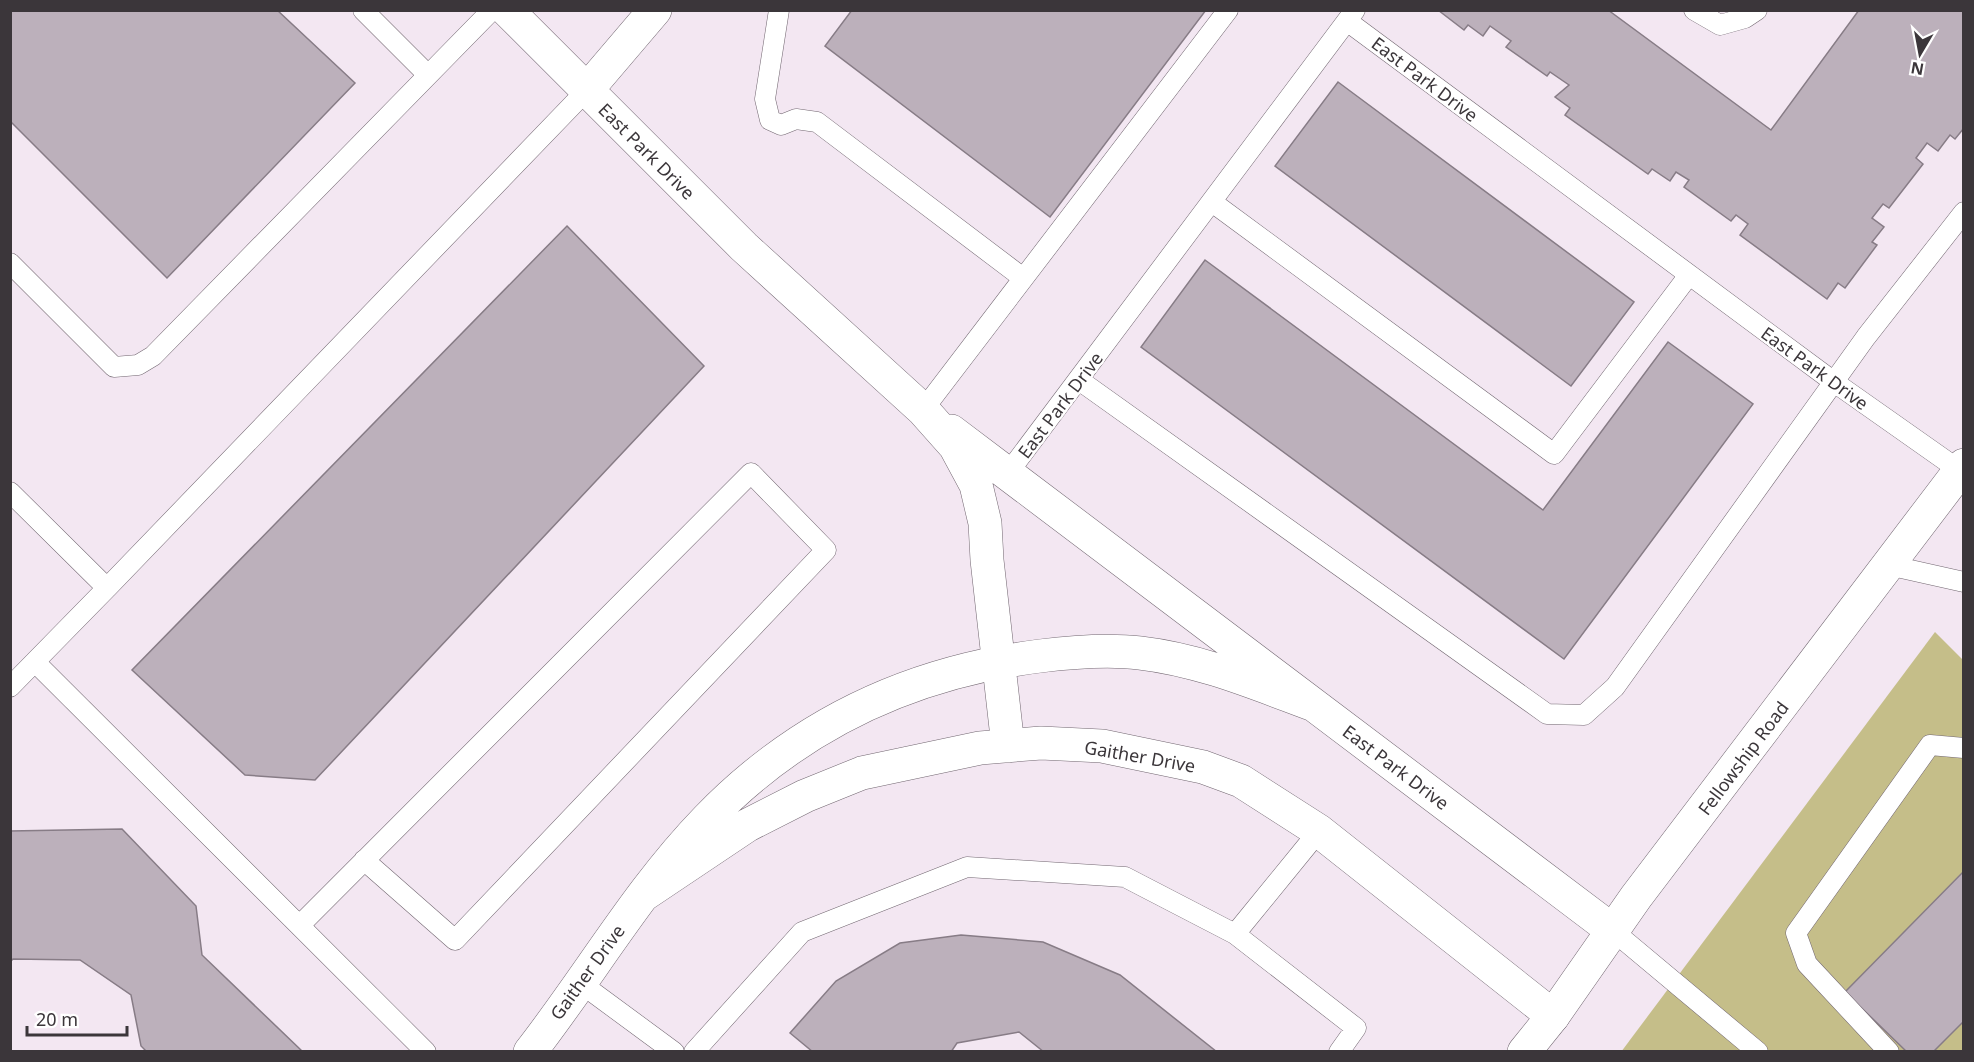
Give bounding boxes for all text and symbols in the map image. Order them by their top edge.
north arrow [1890,24,1950,84]
street label: East Park Drive [1367,31,1483,127]
text: N [1909,57,1926,81]
street label: East Park Drive [594,98,700,204]
street label: East Park Drive [1757,321,1873,415]
street label: East Park Drive [1012,347,1108,463]
street label: Fellowship Road [1692,696,1794,820]
street label: East Park Drive [1338,719,1454,815]
street label: Gaither Drive [1083,734,1197,778]
street label: Gaither Drive [544,920,630,1024]
scale bar [27,999,128,1037]
text: 20 m [36,1007,78,1031]

